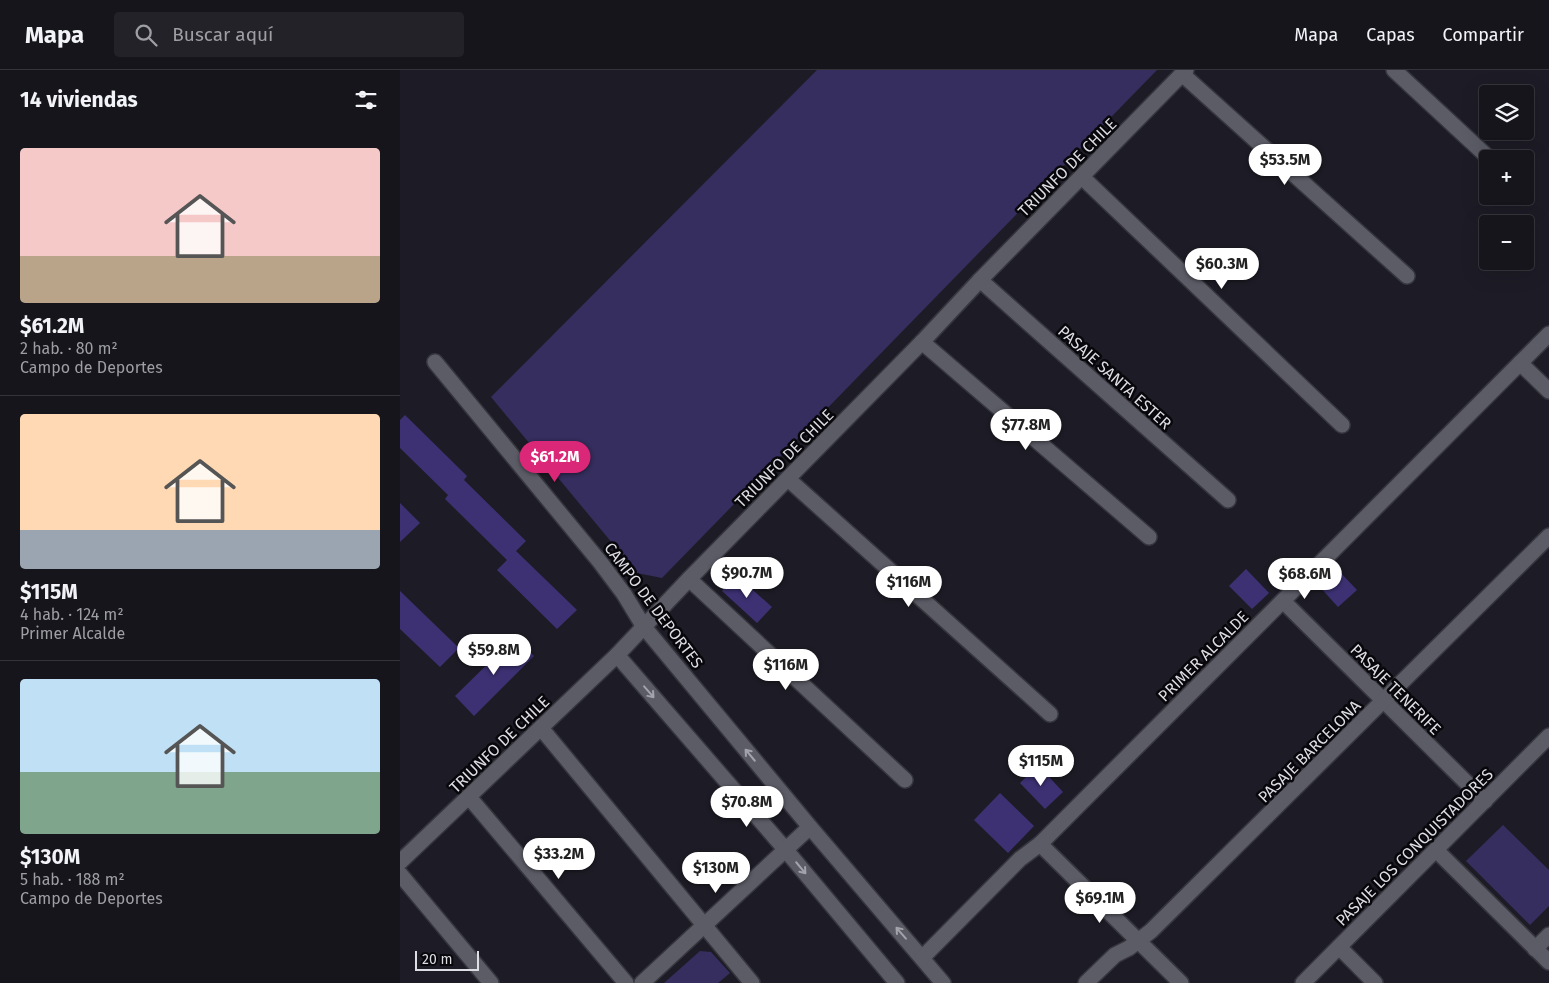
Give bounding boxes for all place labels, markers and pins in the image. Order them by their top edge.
pin: $53.5M [1244,144,1326,186]
pin: $60.3M [1181,248,1263,290]
pin: $77.8M [985,408,1067,451]
pin: $61.2M [514,440,596,483]
pin: $90.7M [706,556,788,599]
pin: $68.6M [1264,558,1346,600]
pin: $116M [874,566,944,608]
pin: $59.8M [453,634,535,676]
pin: $116M [751,648,821,691]
pin: $115M [1006,744,1076,787]
pin: $70.8M [706,786,788,828]
pin: $33.2M [518,838,600,880]
pin: $130M [681,852,751,894]
pin: $69.1M [1059,882,1141,924]

